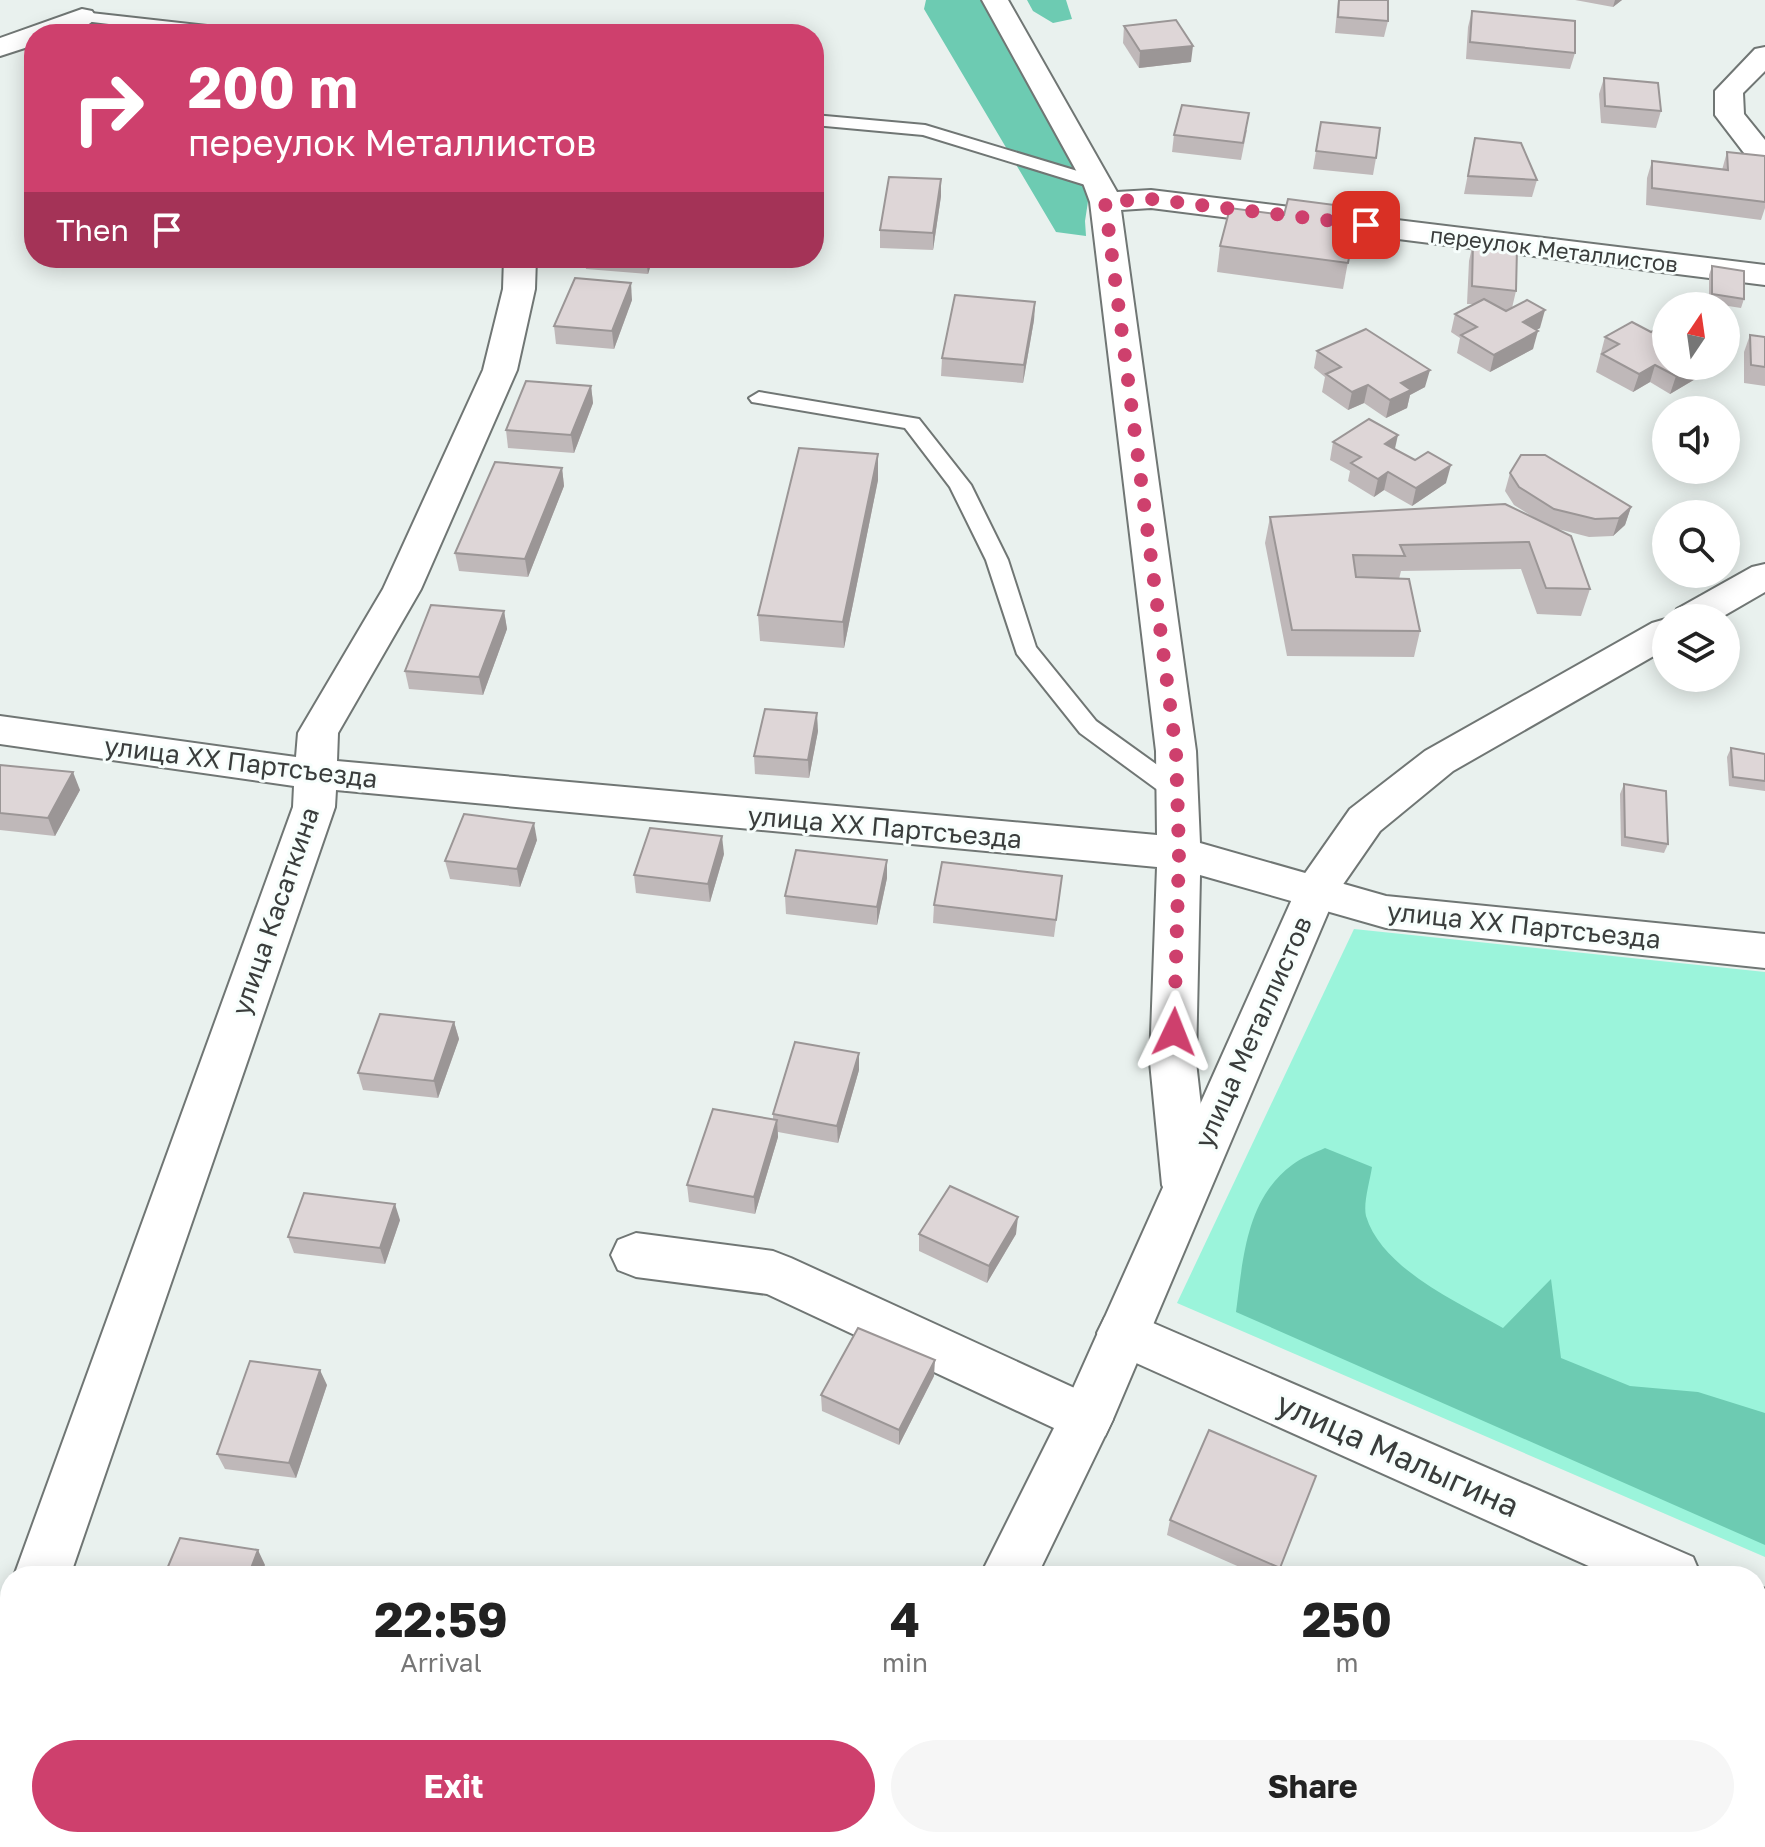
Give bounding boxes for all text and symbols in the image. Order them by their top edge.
text: 200 m [188,53,358,120]
icon: right [56,56,160,160]
text: переулок Металлистов [188,121,596,164]
pin [1332,191,1400,259]
icon: arrive [1344,203,1388,247]
icon: arrive [145,208,189,252]
text: Then [56,212,129,248]
street label: переулок Металлистов [1429,220,1679,278]
north arrow [1652,292,1740,380]
map controls [1652,292,1740,692]
button: sound [1652,396,1740,484]
button: search [1652,500,1740,588]
button: layers [1652,604,1740,692]
street label: улица XX Партсъезда [103,730,379,794]
street label: улица XX Партсъезда [747,800,1023,854]
street label: улица Касаткина [225,803,325,1019]
street label: улица XX Партсъезда [1386,895,1662,955]
street label: улица Металлистов [1188,912,1318,1152]
position arrow [1132,990,1216,1074]
street label: улица Малыгина [1271,1384,1525,1524]
text: 22:59 [374,1590,508,1648]
text: 4 [890,1590,920,1648]
text: 250 [1302,1590,1392,1648]
text: Arrival [400,1647,482,1678]
text: min [882,1647,928,1678]
text: m [1335,1647,1358,1678]
button: Exit [32,1740,875,1832]
button: Share [891,1740,1734,1832]

